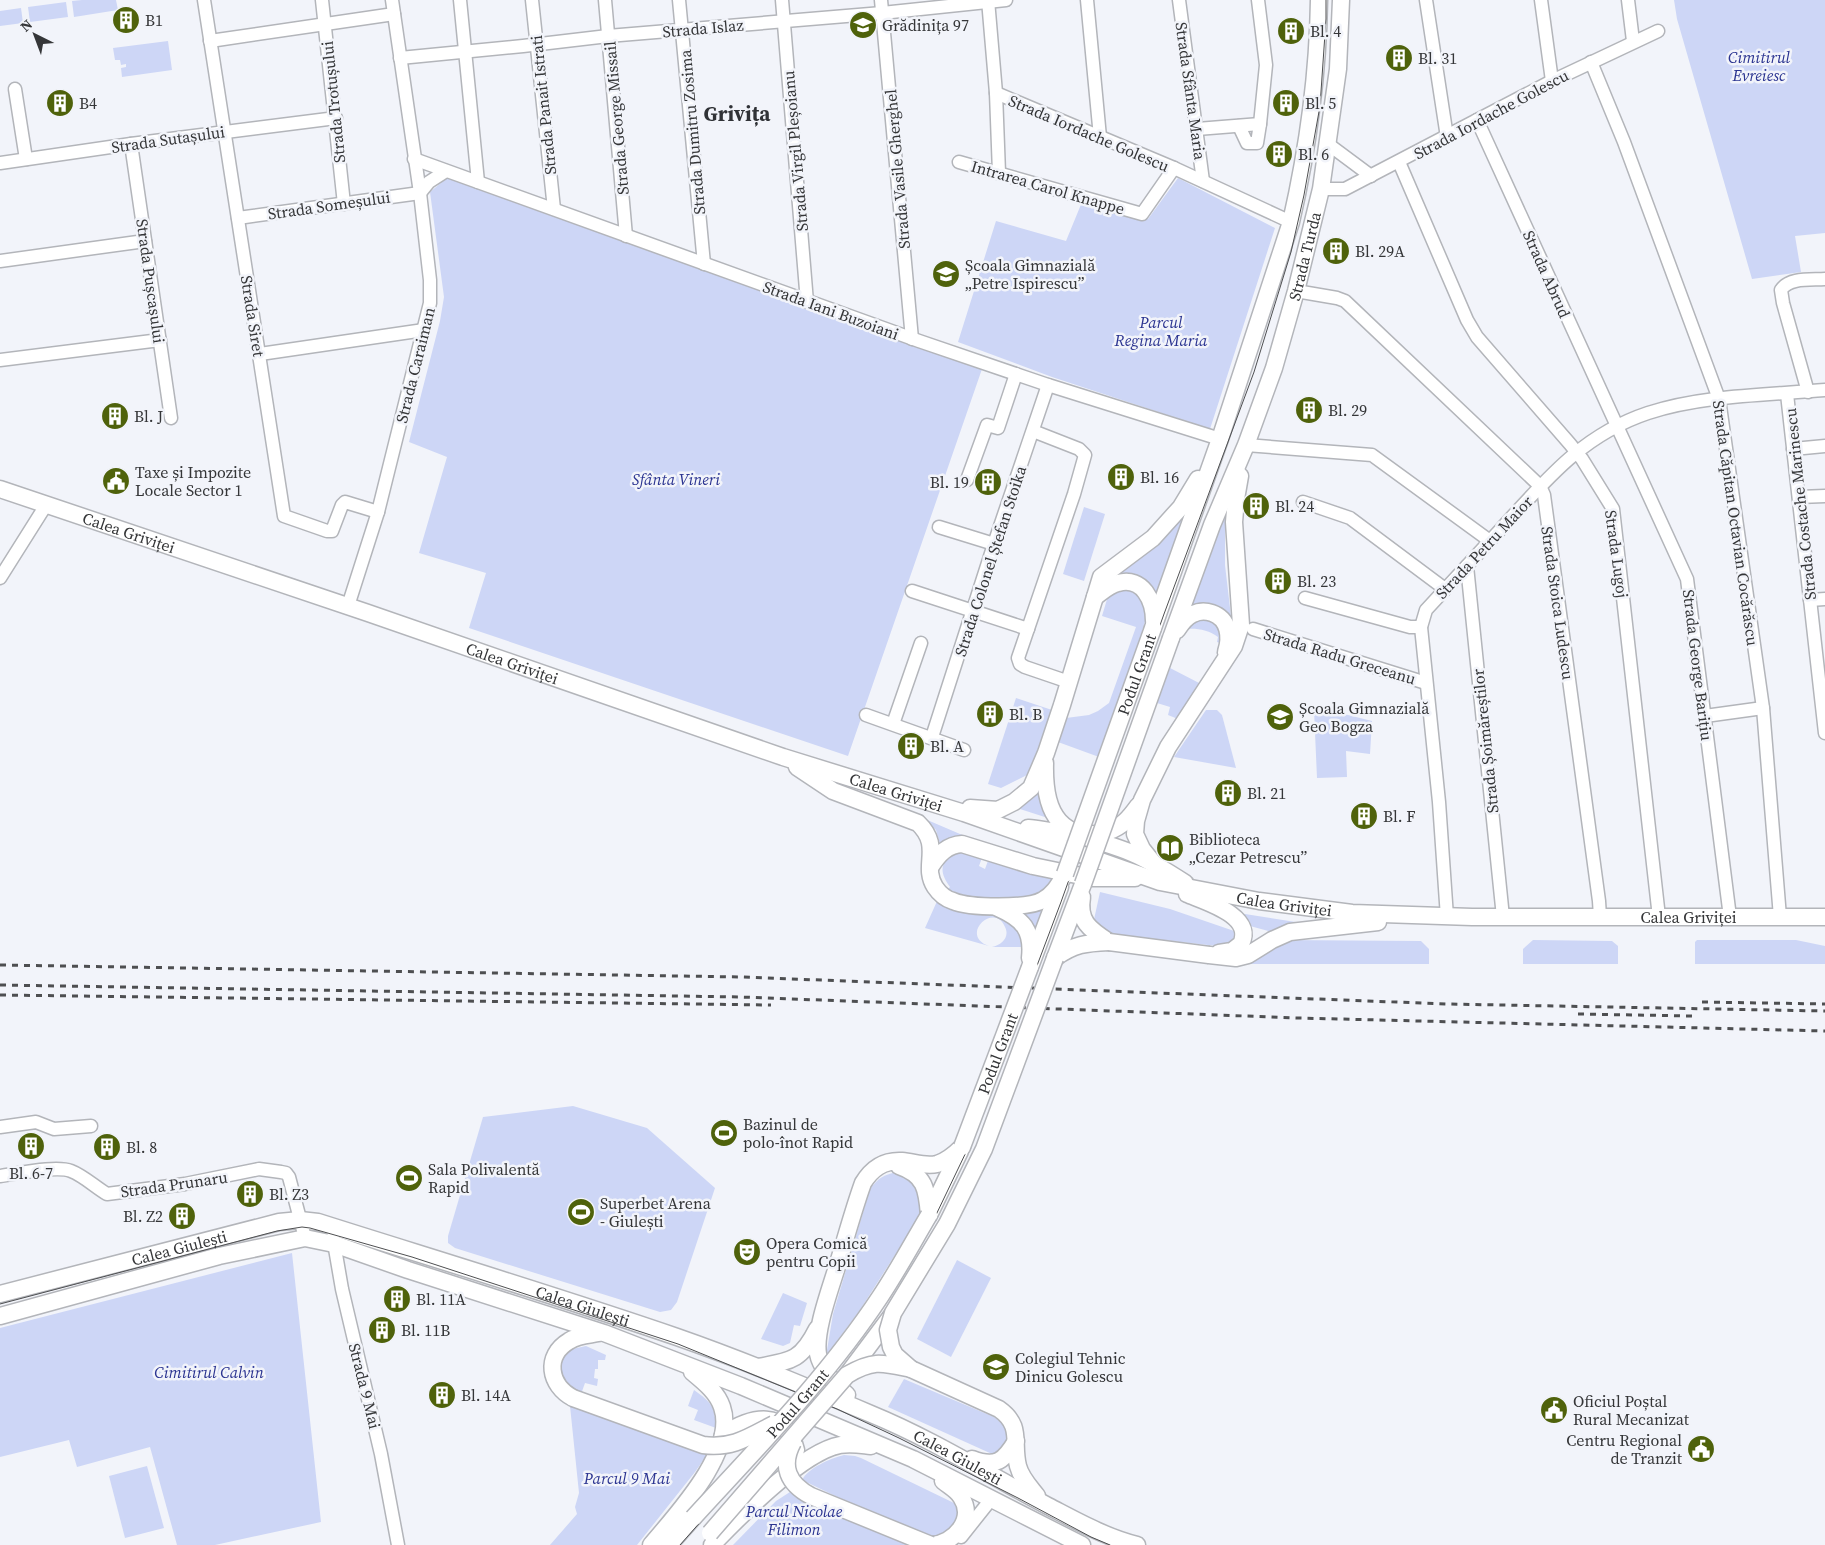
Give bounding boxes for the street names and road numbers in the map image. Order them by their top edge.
street label: Strada Islaz [662,14,744,42]
street label: Strada Sfânta Maria [1170,21,1212,162]
street label: Strada Panait Istrati [525,34,561,176]
street label: Strada Trotușului [316,40,350,164]
street label: Strada George Missail [598,40,634,196]
street label: Strada Dumitru Zosima [674,48,710,215]
street label: Strada Iordache Golescu [1410,64,1572,164]
street label: Strada Virgil Pleșoianu [777,70,813,232]
street label: Strada Vasile Gherghel [879,88,915,250]
street label: Strada Iordache Golescu [1005,89,1173,177]
street label: Strada Sutașului [110,120,226,158]
street label: Intrarea Carol Knappe [969,155,1127,219]
street label: Strada Someșului [266,185,392,224]
street label: Strada Turda [1283,209,1326,303]
street label: Strada Pușcașului [131,217,171,345]
street label: Strada Abrud [1518,227,1576,321]
street label: Strada Siret [236,274,270,359]
street label: Strada Iani Buzoiani [760,275,902,345]
street label: Strada Caraiman [390,305,440,425]
street label: Strada Căpitan Octavian Cocărăscu [1708,399,1764,647]
street label: Strada Costache Marinescu [1779,407,1821,601]
street label: Strada Colonel Ștefan Stoika [949,462,1032,659]
street label: Strada Petru Maior [1430,490,1538,603]
street label: Calea Griviței [80,507,178,558]
street label: Strada Lugoj [1600,509,1634,599]
street label: Strada Stoica Ludescu [1536,525,1580,681]
street label: Strada George Barițiu [1678,588,1718,742]
street label: Strada Radu Greceanu [1261,622,1419,690]
street label: Podul Grant [1112,630,1161,718]
street label: Calea Griviței [463,637,561,689]
street label: Strada Șoimăreștilor [1466,668,1504,814]
street label: Calea Griviței [847,767,946,817]
street label: Calea Griviței [1235,886,1333,921]
street label: Calea Griviței [1640,906,1737,928]
street label: Podul Grant [972,1009,1023,1097]
street label: Strada Prunaru [119,1166,229,1202]
street label: Calea Giulești [129,1225,229,1271]
street label: Calea Giulești [533,1280,633,1331]
street label: Strada 9 Mai [344,1341,386,1431]
street label: Podul Grant [761,1363,834,1443]
street label: Calea Giulești [910,1424,1006,1490]

